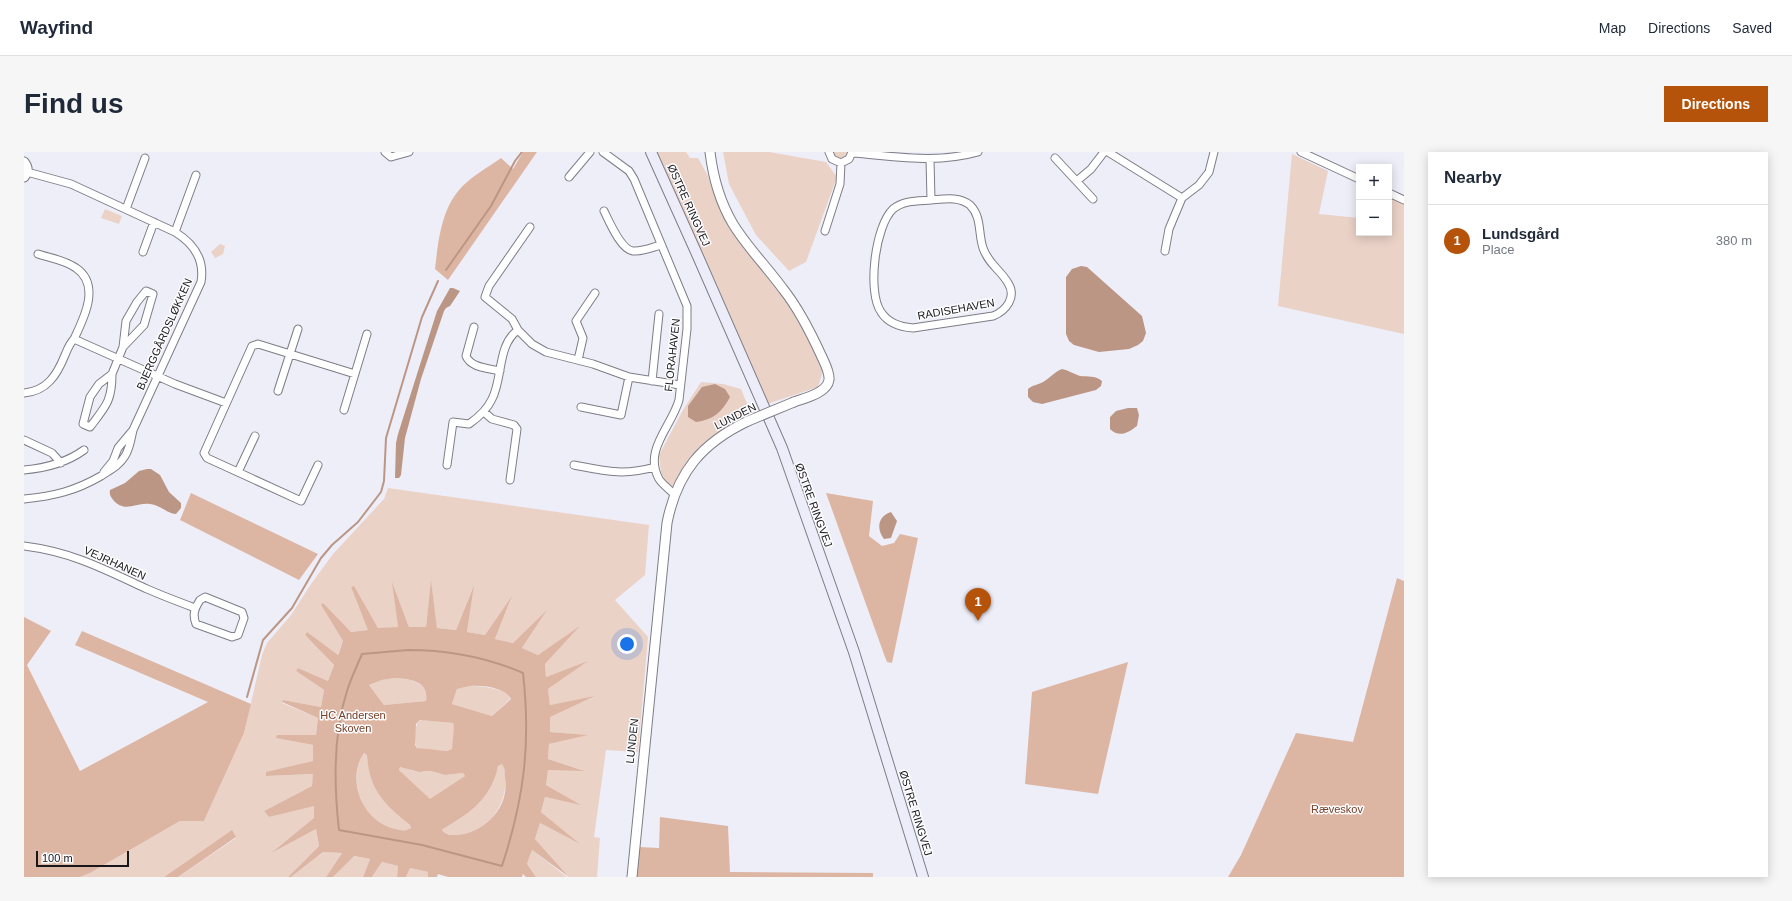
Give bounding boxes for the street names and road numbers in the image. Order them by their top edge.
street label: ØSTRE RINGVEJ [665,162,713,248]
street label: BJERGGÅRDSLØKKEN [134,277,194,391]
street label: RADISEHAVEN [917,296,996,322]
street label: FLORAHAVEN [662,318,682,392]
street label: LUNDEN [712,400,758,432]
street label: ØSTRE RINGVEJ [793,461,835,549]
street label: VEJRHANEN [82,544,148,582]
street label: LUNDEN [624,718,640,764]
street label: ØSTRE RINGVEJ [897,769,935,857]

